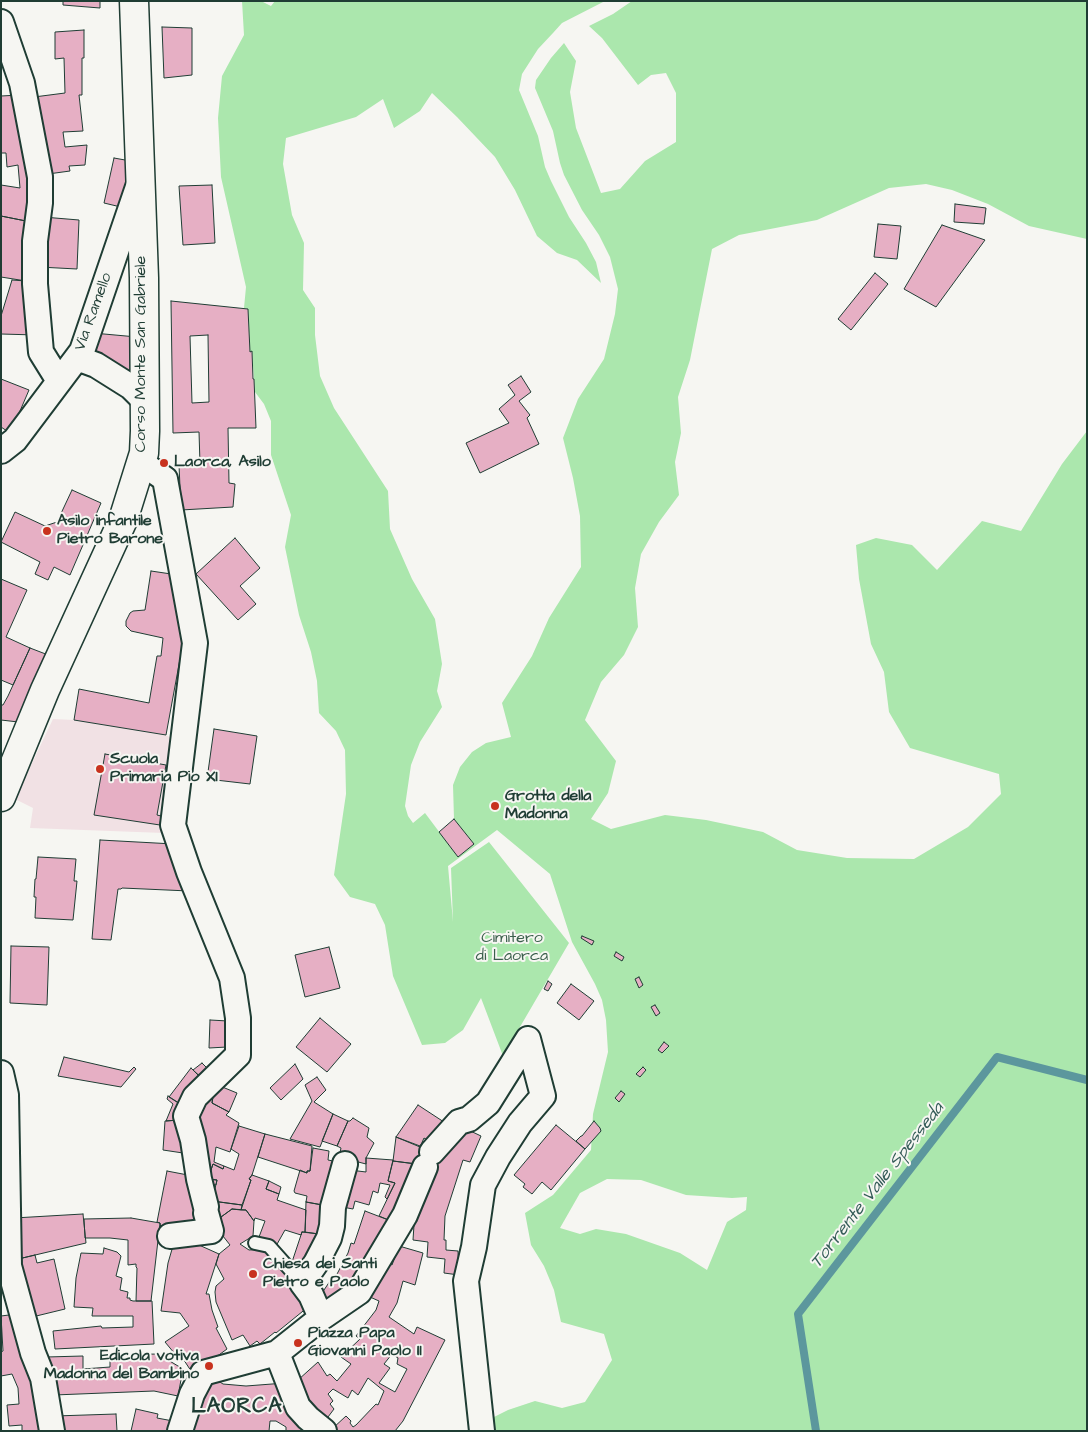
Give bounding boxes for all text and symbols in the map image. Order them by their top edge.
street label: Corso Monte San Gabriele [132,256,152,452]
street label: Via Ramello [71,270,117,354]
place label: Laorca, Asilo [174,453,271,473]
marker: Laorca, Asilo [158,457,170,469]
place label: Asilo infantile Pietro Barone [57,512,163,550]
marker: Asilo infantile Pietro Barone [41,525,53,537]
place label: Scuola Primaria Pio XI [110,750,218,788]
marker: Scuola Primaria Pio XI [94,763,106,775]
place label: Grotta della Madonna [505,787,591,825]
marker: Grotta della Madonna [489,800,501,812]
park label: Cimitero di Laorca [476,929,548,967]
water label: Torrente Valle Spesseda [806,1099,950,1273]
place label: Chiesa dei Santi Pietro e Paolo [263,1255,377,1293]
marker: Chiesa dei Santi Pietro e Paolo [247,1268,259,1280]
place label: Piazza Papa Giovanni Paolo II [308,1324,422,1362]
marker: Piazza Papa Giovanni Paolo II [292,1337,304,1349]
place label: Edicola votiva Madonna del Bambino [44,1347,199,1385]
marker: Edicola votiva Madonna del Bambino [203,1360,215,1372]
district label: LAORCA [191,1395,283,1421]

